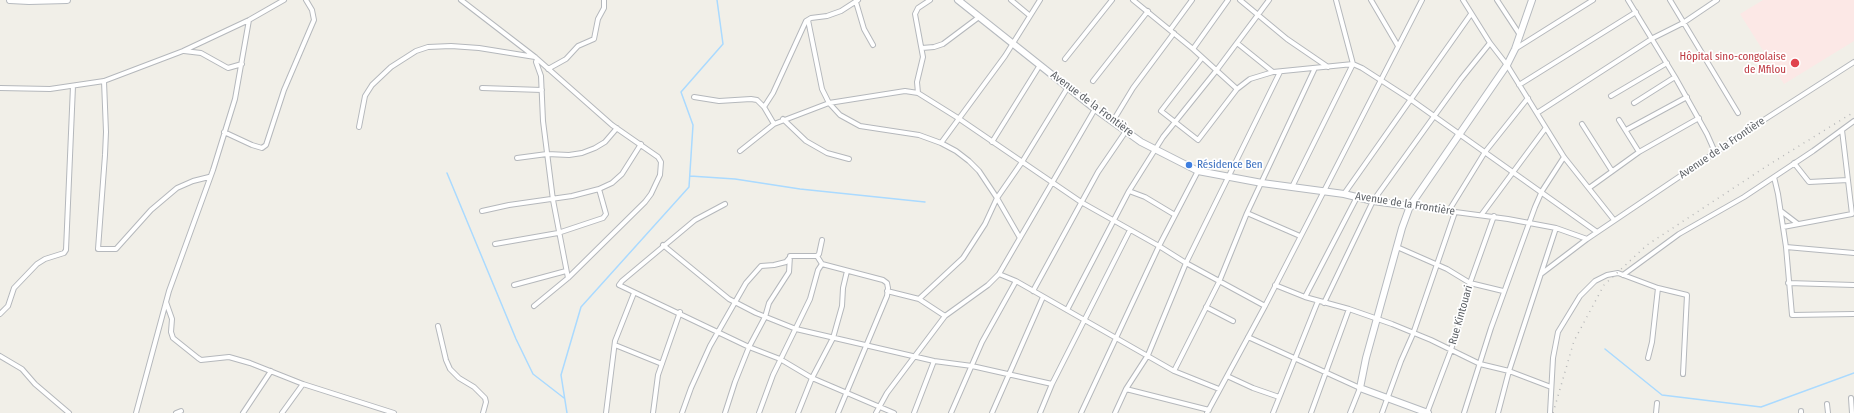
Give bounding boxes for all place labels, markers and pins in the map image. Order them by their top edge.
place label: Hôpital sino-congolaise de Mfilou [1680,50,1786,76]
marker: Hôpital sino-congolaise de Mfilou [1789,57,1801,69]
place label: Résidence Ben [1197,158,1263,172]
marker: Résidence Ben [1184,160,1194,170]

